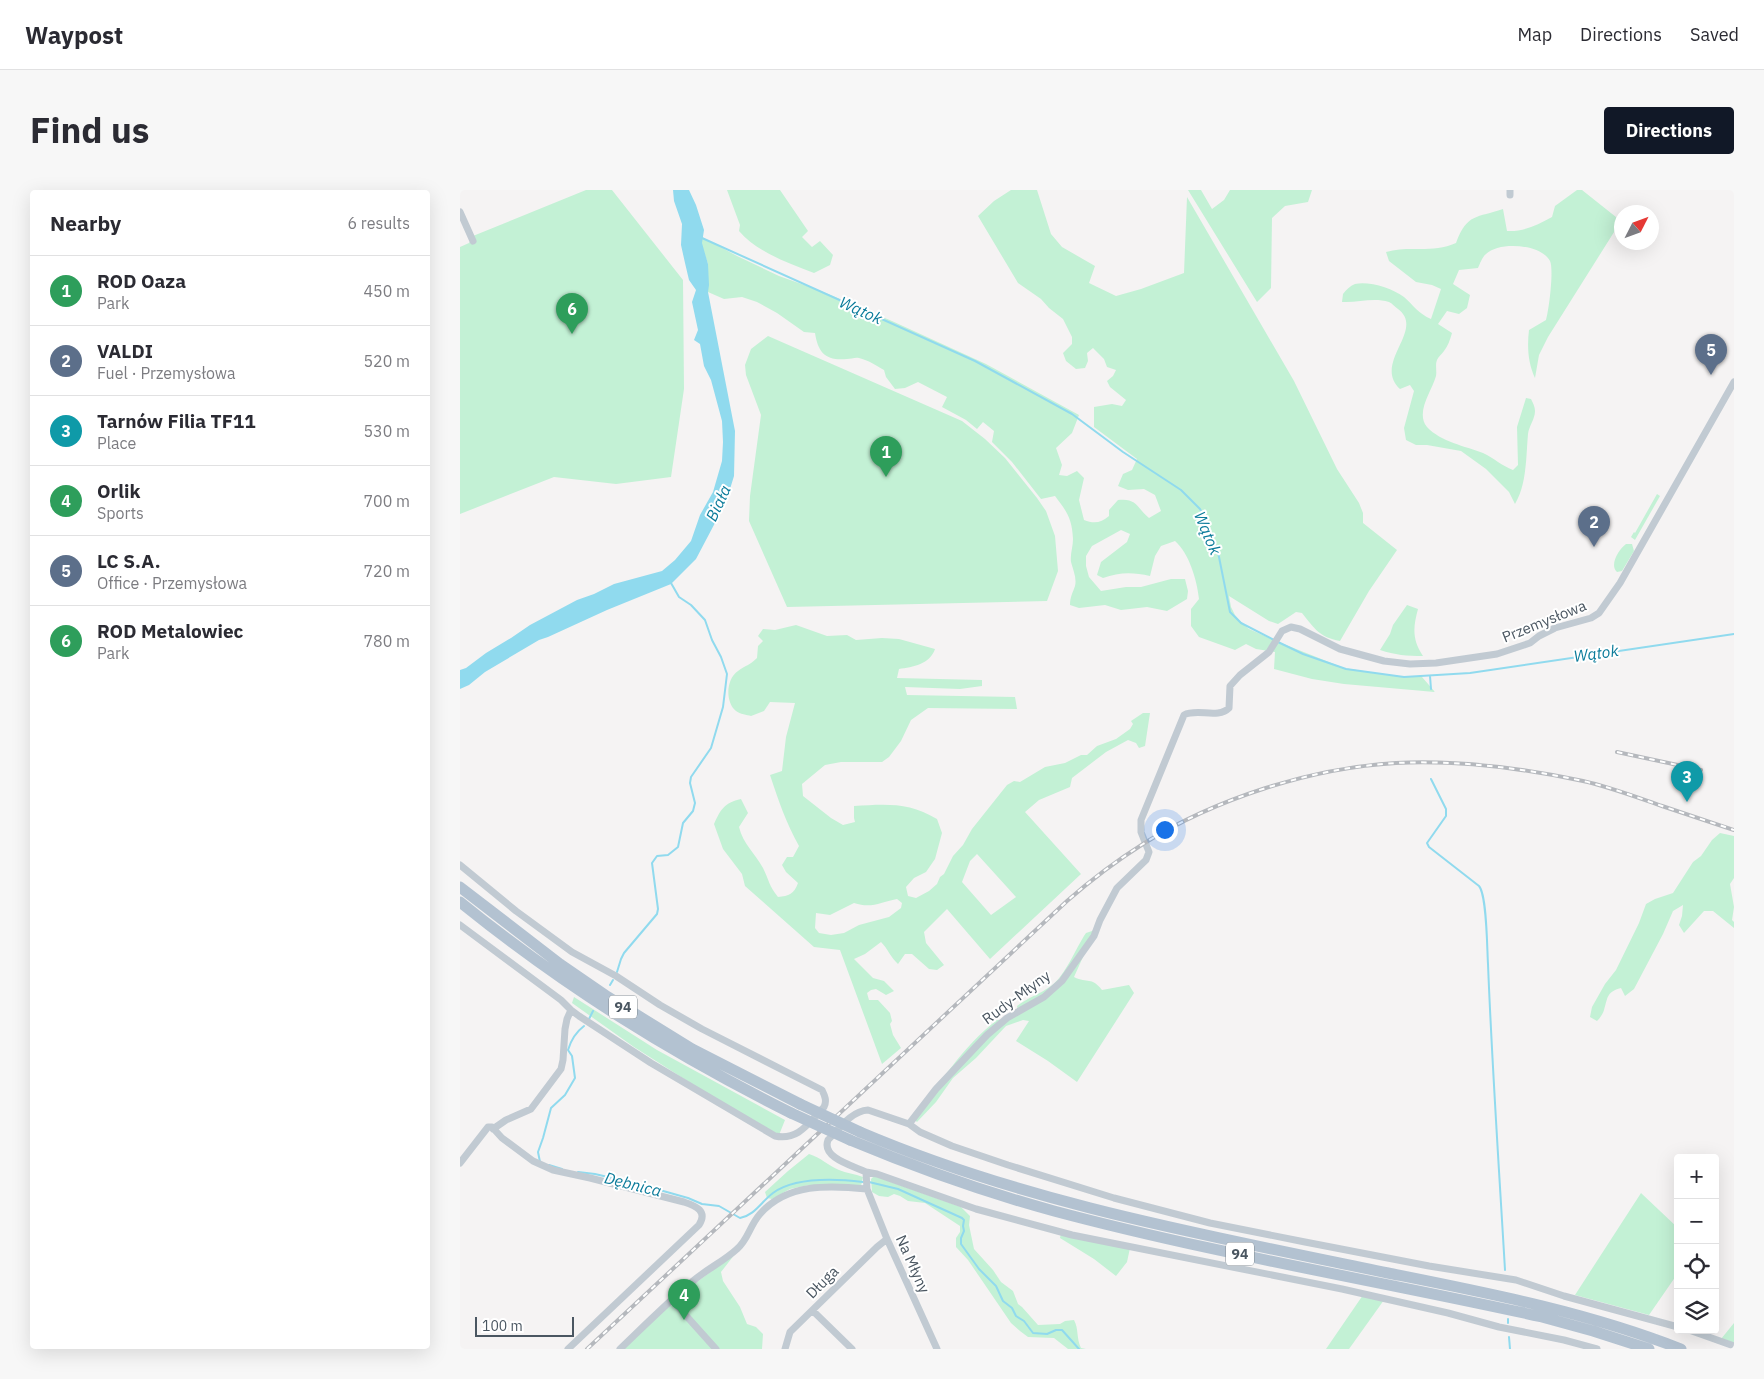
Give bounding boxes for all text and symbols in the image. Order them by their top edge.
text: Waypost [25,19,123,51]
text: Map [1517,23,1552,46]
text: Directions [1580,23,1662,46]
text: Saved [1690,23,1739,46]
text: Find us [30,107,149,153]
button: Directions [1604,107,1734,154]
north arrow [1614,205,1659,250]
text: Nearby [50,209,121,237]
text: 6 results [347,213,410,233]
text: ROD Oaza [97,269,186,293]
text: 1 [61,281,71,301]
text: 450 m [363,281,410,301]
water label: Wątok [836,292,886,329]
text: Park [97,293,129,313]
pin: 6 [556,293,588,334]
pin: 5 [1695,334,1727,375]
text: VALDI [97,339,153,363]
text: 2 [61,351,71,371]
text: 520 m [363,351,410,371]
text: Fuel · Przemysłowa [97,363,236,383]
text: Tarnów Filia TF11 [97,409,256,433]
text: 3 [61,421,71,441]
text: 530 m [363,421,410,441]
text: Place [97,433,136,453]
pin: 1 [870,436,902,477]
text: Orlik [97,479,140,503]
water label: Biała [701,482,735,524]
text: 4 [61,491,71,511]
text: 700 m [363,491,410,511]
text: Sports [97,503,144,523]
pin: 2 [1578,506,1610,547]
water label: Wątok [1190,508,1226,558]
text: LC S.A. [97,549,161,573]
text: 5 [61,561,71,581]
text: 720 m [363,561,410,581]
text: Office · Przemysłowa [97,573,247,593]
street label: Przemysłowa [1499,596,1589,646]
text: ROD Metalowiec [97,619,243,643]
text: 6 [61,631,71,651]
text: 780 m [363,631,410,651]
water label: Wątok [1572,640,1620,666]
text: Park [97,643,129,663]
pin: 3 [1671,761,1703,802]
your location [1152,817,1178,843]
street label: Rudy-Młyny [978,966,1054,1028]
road number: 94 [609,996,637,1019]
map controls [1674,1154,1719,1334]
button: + [1674,1154,1719,1199]
water label: Dębnica [602,1167,664,1201]
button: − [1674,1199,1719,1244]
street label: Na Młyny [892,1232,934,1297]
road number: 94 [1226,1242,1254,1266]
button: locate [1674,1244,1719,1289]
street label: Długa [802,1262,842,1302]
pin: 4 [668,1279,700,1320]
button: layers [1674,1289,1719,1334]
scale bar [475,1314,574,1337]
text: 100 m [482,1317,523,1335]

